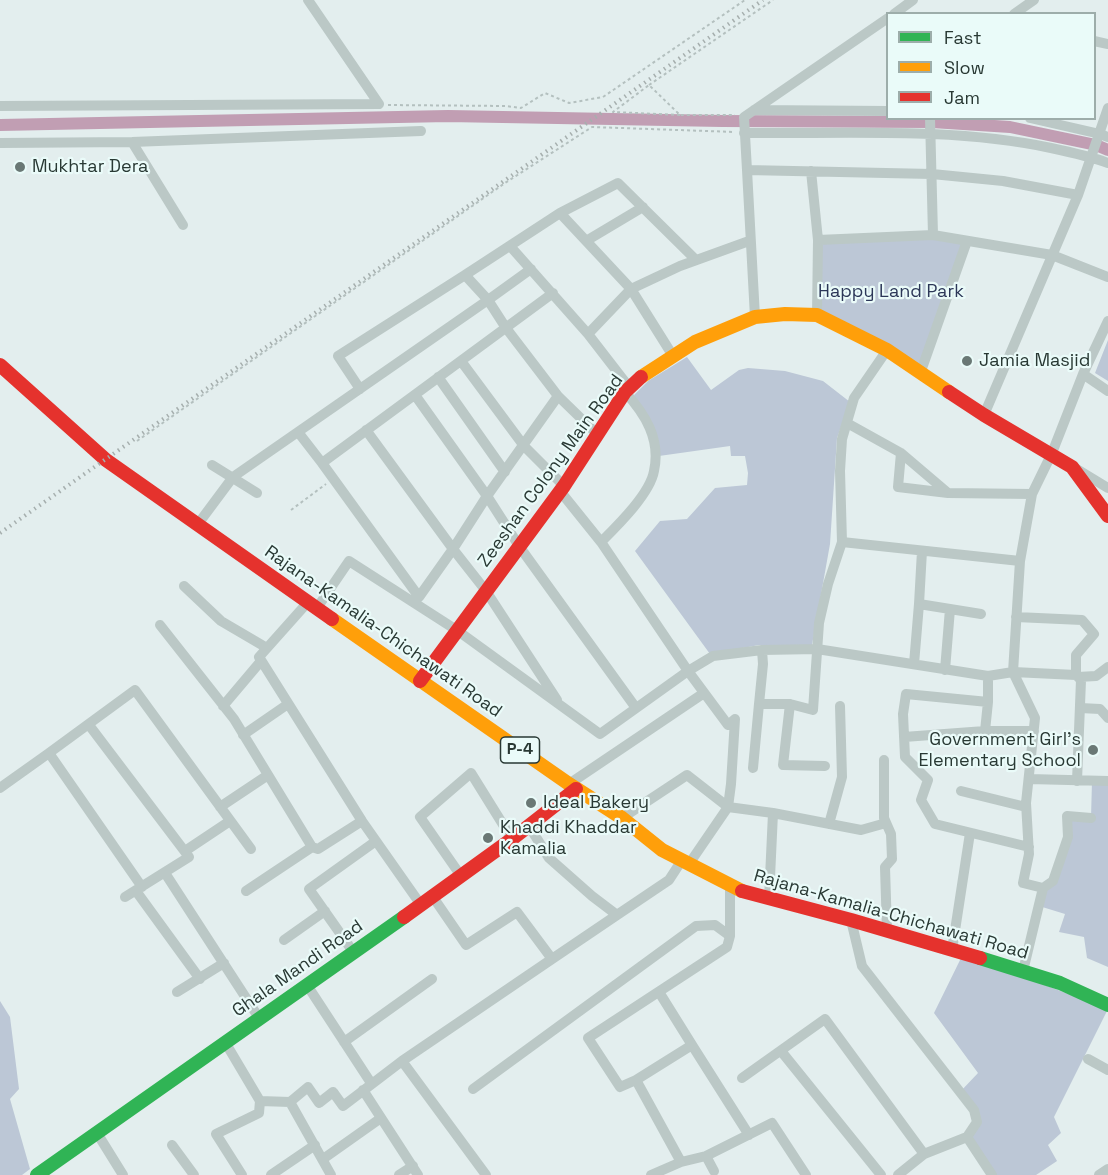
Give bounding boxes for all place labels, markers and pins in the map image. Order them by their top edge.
place label: Mukhtar Dera [32,156,148,178]
marker: Mukhtar Dera [13,160,27,174]
place label: Jamia Masjid [979,350,1090,372]
marker: Jamia Masjid [960,354,974,368]
place label: Government Girl's Elementary School [918,729,1081,771]
marker: Government Girl's Elementary School [1086,743,1100,757]
place label: Ideal Bakery [543,792,649,814]
marker: Ideal Bakery [524,796,538,810]
place label: Khaddi Khaddar Kamalia [500,817,637,860]
marker: Khaddi Khaddar Kamalia [481,831,495,845]

